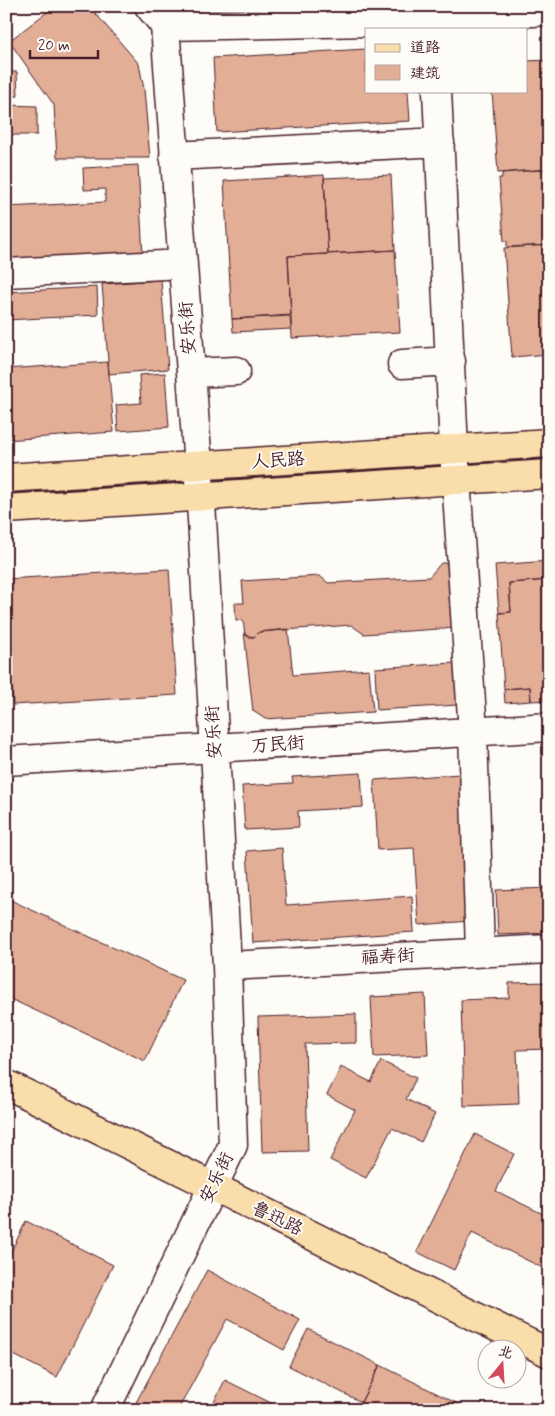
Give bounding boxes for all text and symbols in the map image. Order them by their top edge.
scale bar [30,28,98,60]
legend [365,28,528,92]
text: 20 m [38,36,70,56]
text: 道路 [410,38,440,58]
text: 建筑 [410,64,440,84]
street label: 安乐街 [174,300,202,356]
street label: 人民路 [250,447,306,475]
street label: 安乐街 [201,704,227,760]
street label: 万民街 [250,731,306,759]
street label: 福寿街 [360,944,416,970]
street label: 安乐街 [194,1148,240,1208]
street label: 鲁迅路 [247,1196,307,1242]
north arrow [478,1338,528,1388]
text: 北 [496,1342,515,1363]

